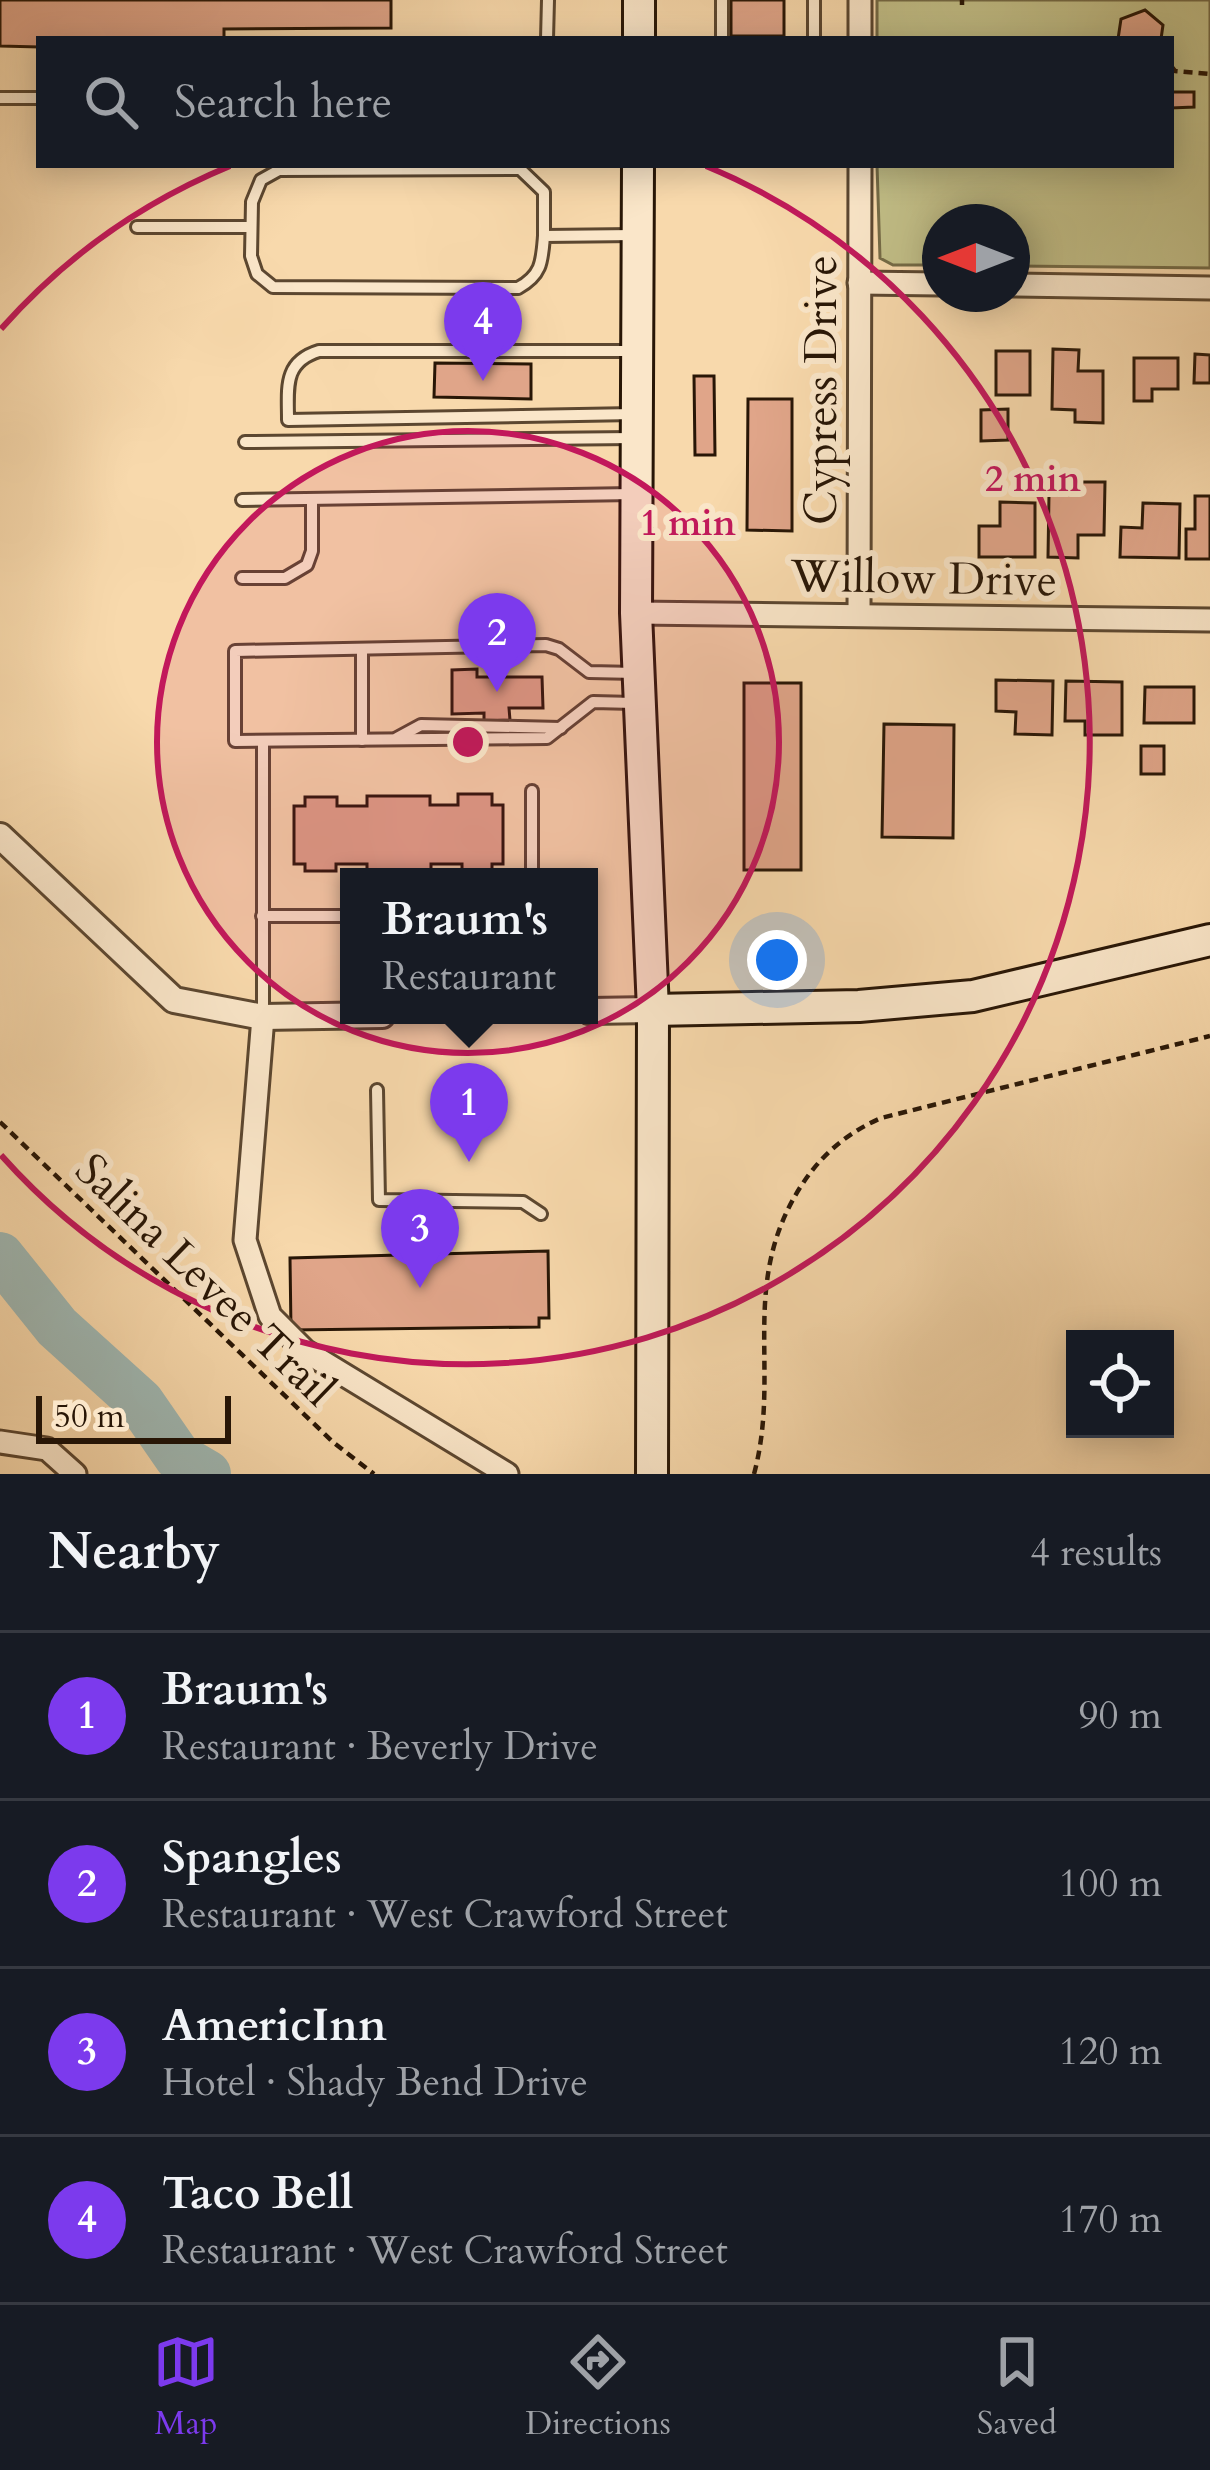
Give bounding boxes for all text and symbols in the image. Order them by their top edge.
search box [36,36,1174,168]
icon: search [78,69,144,135]
text: Search here [174,72,392,133]
north arrow [922,204,1030,312]
street label: Cypress Drive [791,255,852,525]
pin: 4 [444,282,522,381]
text: 2 min [985,455,1081,504]
text: 1 min [640,499,736,548]
street label: Willow Drive [789,546,1058,611]
pin: 2 [458,593,536,692]
centre of rings [447,721,489,763]
popup [340,868,598,1024]
text: Braum's [382,889,548,950]
your location [747,930,807,990]
text: Restaurant [382,950,556,1003]
pin: 1 [430,1063,508,1162]
street label: Salina Levee Trail [62,1140,348,1420]
pin: 3 [381,1189,459,1288]
map controls [1066,1330,1174,1438]
button: locate [1066,1330,1174,1438]
scale bar [36,1390,231,1443]
text: 50 m [54,1394,125,1439]
text: Nearby [48,1517,220,1587]
text: 4 results [1030,1526,1162,1579]
text: Braum's [162,1659,328,1720]
text: 1 [77,1689,97,1742]
text: 90 m [1079,1689,1162,1742]
text: Restaurant · Beverly Drive [162,1720,598,1773]
text: Spangles [162,1827,342,1888]
text: 2 [77,1857,97,1910]
text: 100 m [1059,1857,1162,1910]
text: Restaurant · West Crawford Street [162,1888,728,1941]
text: AmericInn [162,1995,387,2056]
text: 3 [77,2025,97,2078]
text: 120 m [1059,2025,1162,2078]
text: Hotel · Shady Bend Drive [162,2056,588,2109]
text: Taco Bell [162,2163,353,2224]
text: 4 [77,2193,97,2246]
text: 170 m [1059,2193,1162,2246]
text: Restaurant · West Crawford Street [162,2224,728,2277]
tab: Map [153,2329,219,2446]
tab: Directions [525,2329,671,2446]
tab: Saved [977,2329,1057,2446]

